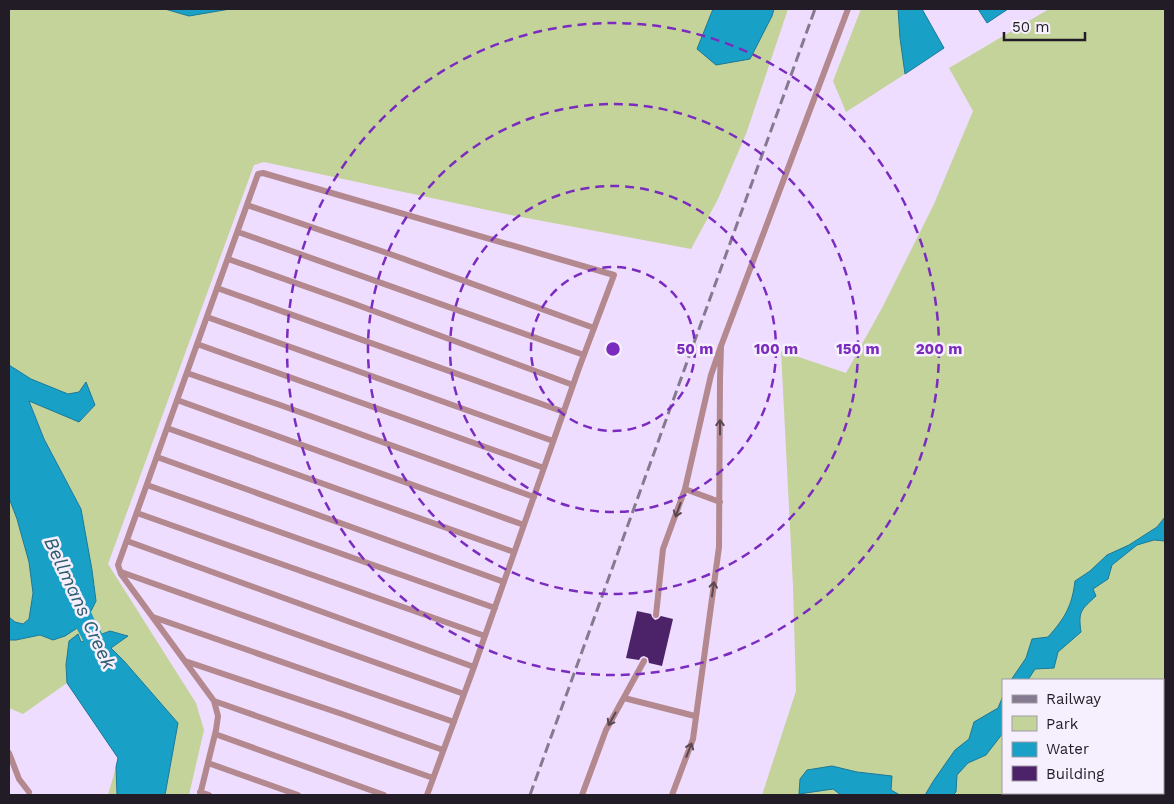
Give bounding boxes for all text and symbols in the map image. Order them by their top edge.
scale bar [1004,10,1085,42]
text: 50 m [1012,18,1049,36]
centre of rings [604,340,622,358]
text: 50 m [677,340,713,358]
text: 100 m [754,340,798,358]
text: 150 m [836,340,880,358]
text: 200 m [916,340,962,358]
one-way arrow [715,419,725,436]
one-way arrow [673,501,682,517]
water label: Bellmans Creek [39,533,121,673]
one-way arrow [709,582,719,598]
legend [1002,679,1164,794]
text: Railway [1046,690,1101,708]
one-way arrow [607,712,617,727]
text: Park [1046,715,1079,733]
text: Water [1046,740,1089,758]
one-way arrow [685,742,694,758]
text: Building [1046,765,1104,783]

